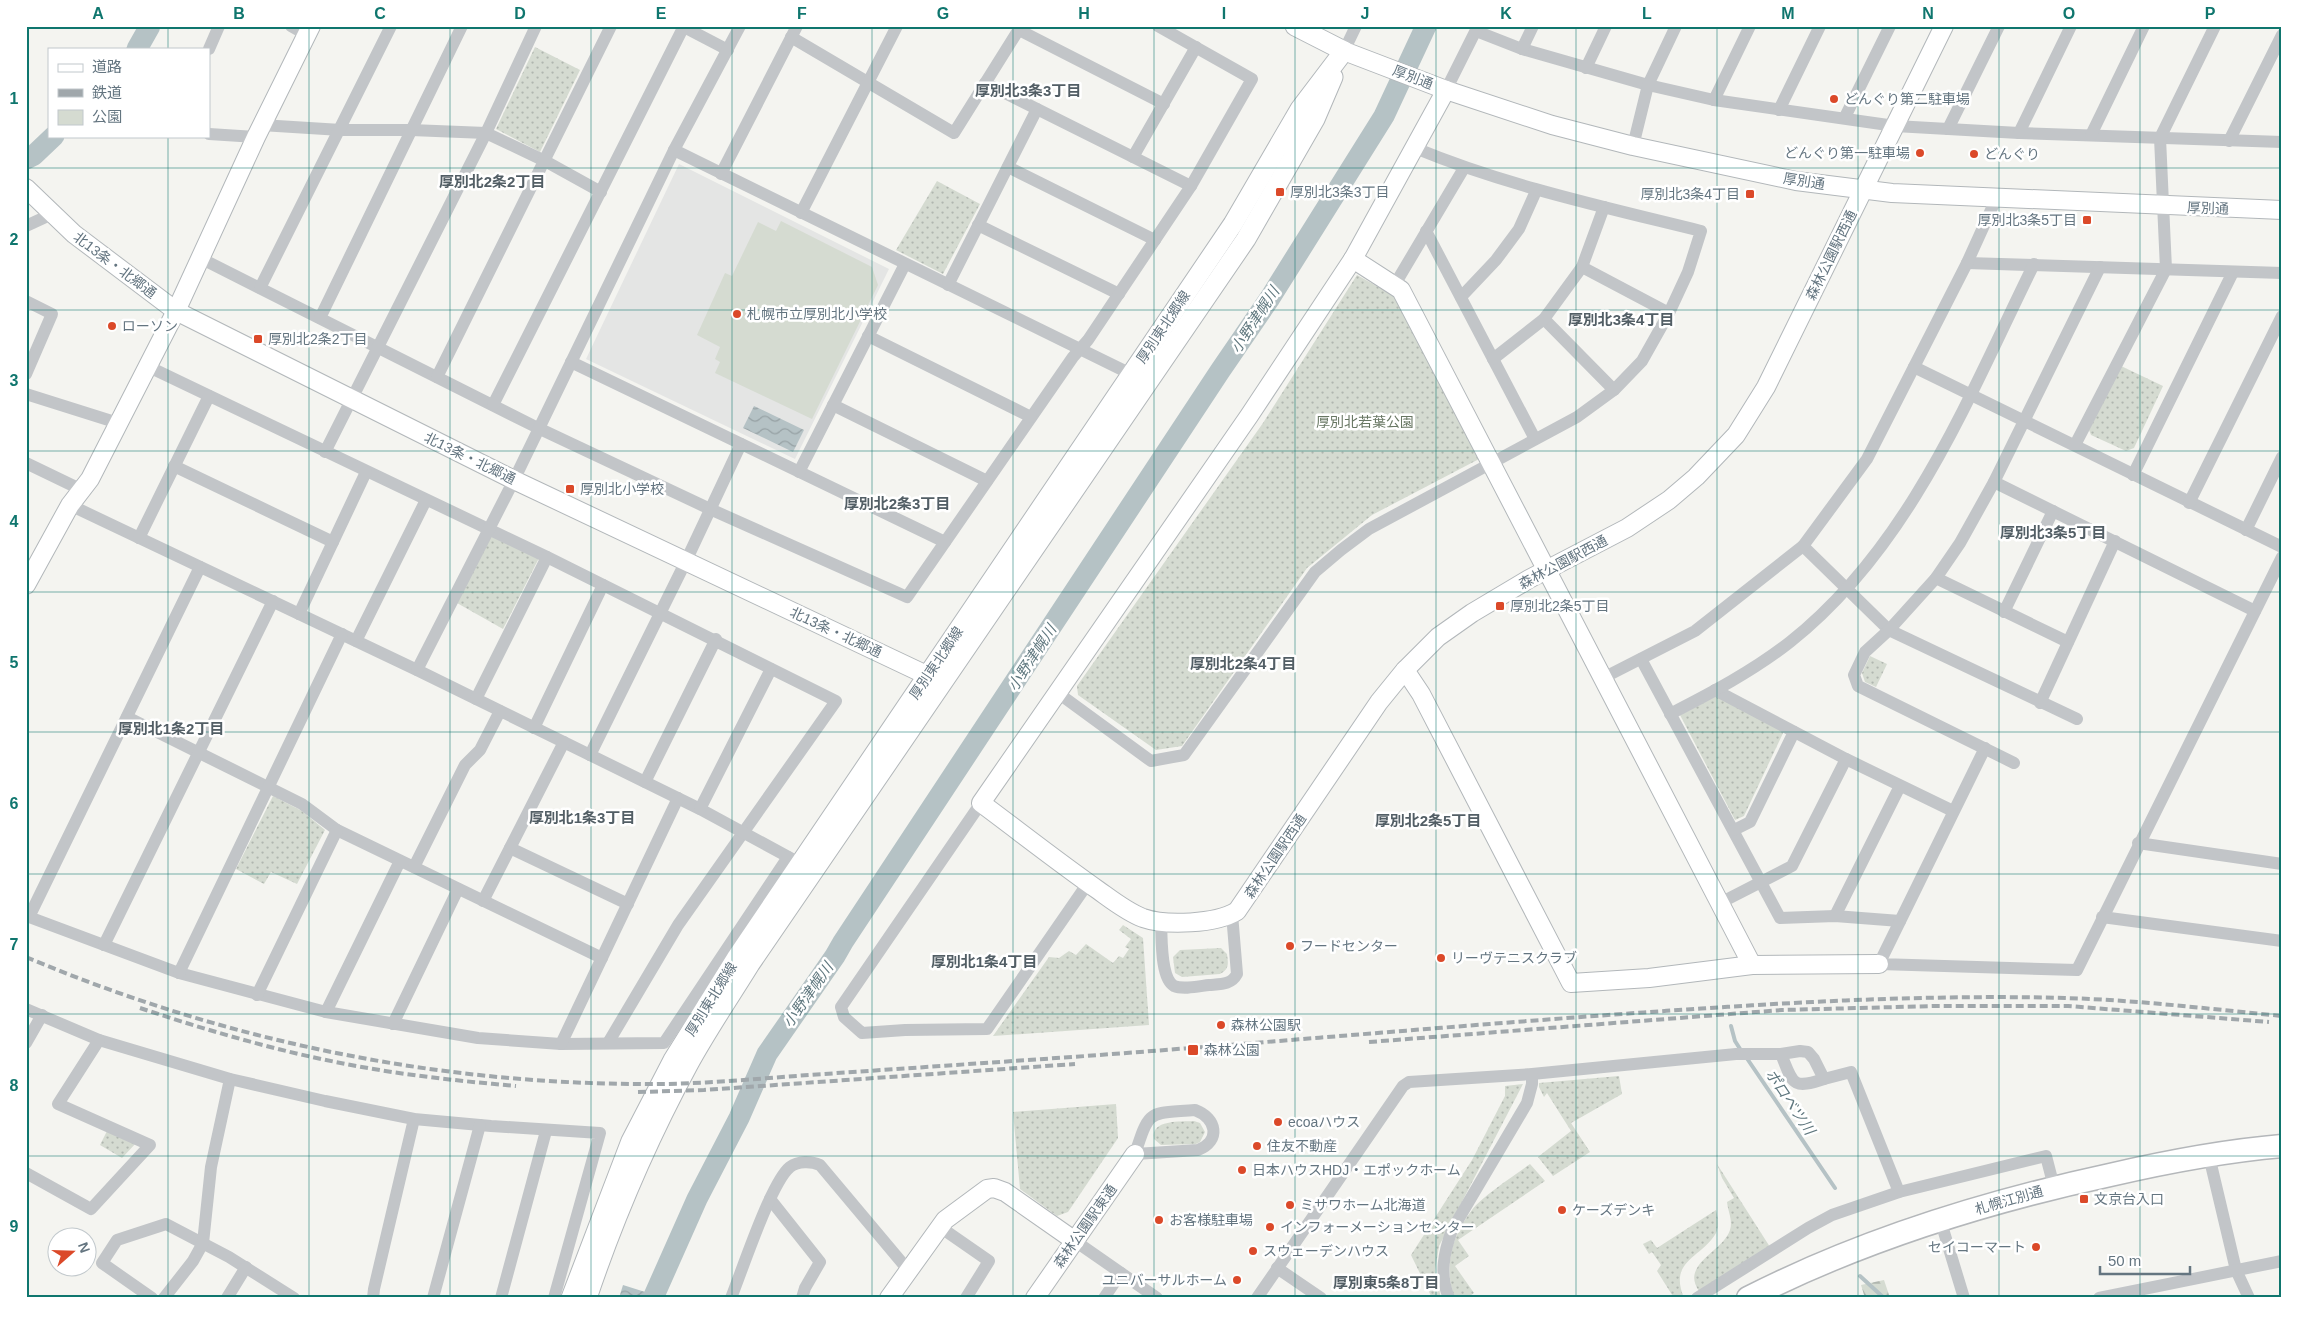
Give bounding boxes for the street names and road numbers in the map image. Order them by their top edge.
street label: 厚別通 [1391,62,1435,92]
street label: 厚別通 [1782,170,1826,192]
street label: 厚別通 [2187,199,2229,217]
street label: 森林公園駅西通 [1802,207,1860,303]
street label: 北13条・北郷通 [70,229,160,301]
street label: 厚別東北郷線 [1133,288,1193,366]
street label: 北13条・北郷通 [422,429,518,487]
street label: 森林公園駅西通 [1516,532,1610,592]
street label: 北13条・北郷通 [787,604,885,660]
street label: 厚別東北郷線 [906,624,966,702]
street label: 森林公園駅西通 [1241,811,1309,901]
street label: 厚別東北郷線 [682,959,740,1039]
street label: 森林公園駅東通 [1050,1181,1120,1271]
street label: 札幌江別通 [1973,1183,2045,1217]

